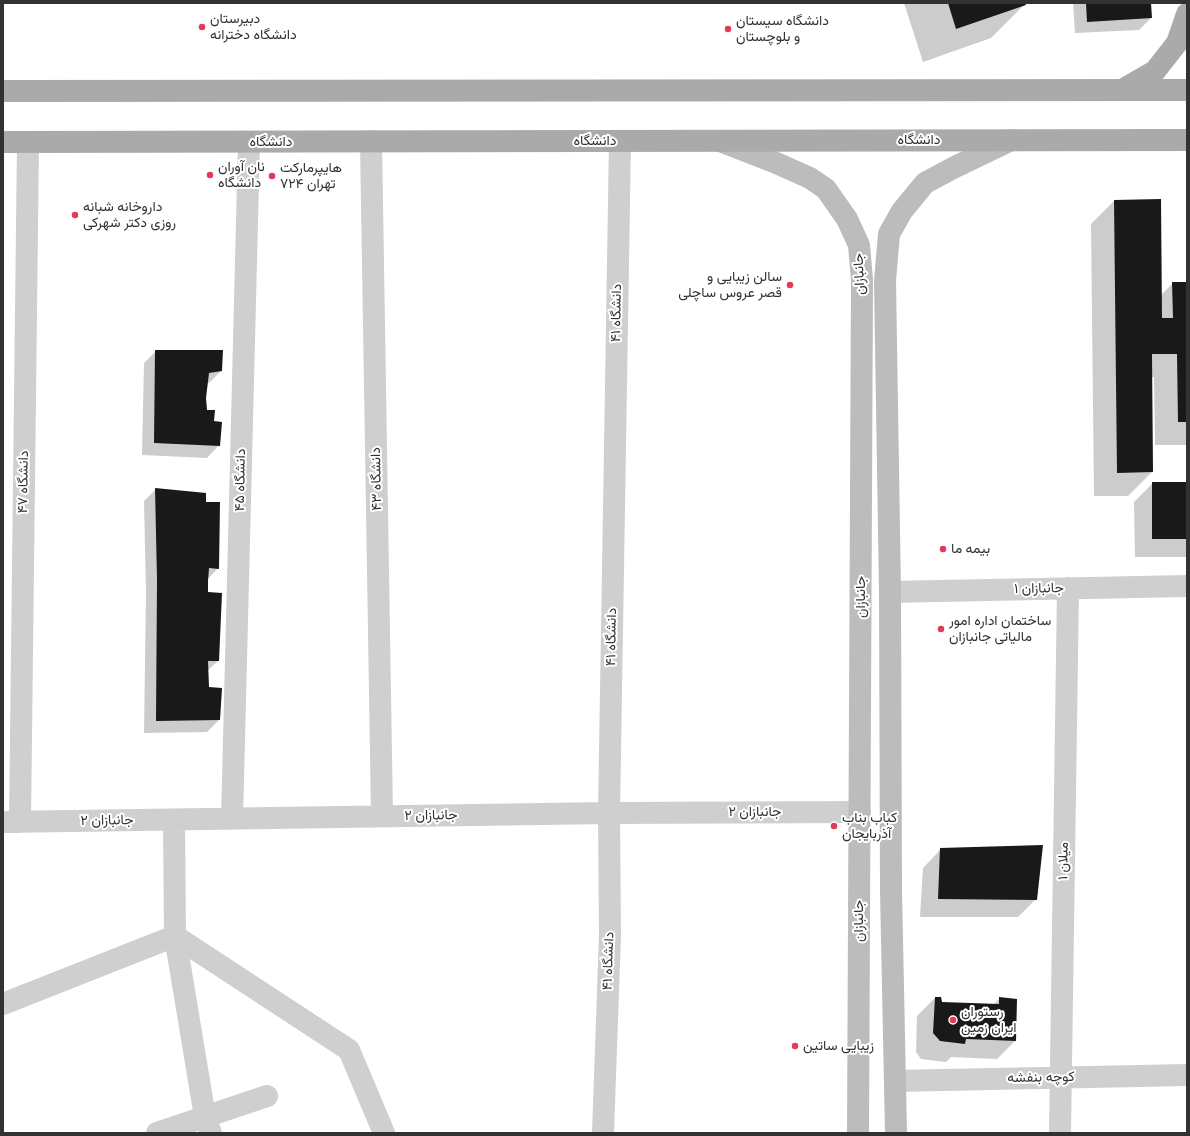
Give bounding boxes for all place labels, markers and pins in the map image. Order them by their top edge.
place label: دبیرستان دانشگاه دخترانه [210,11,297,44]
place label: دانشگاه سیستان و بلوچستان [736,13,829,46]
marker: دبیرستان دانشگاه دخترانه [197,22,207,32]
marker: دانشگاه سیستان و بلوچستان [723,24,733,34]
place label: نان آوران دانشگاه [218,159,265,192]
place label: هایپرمارکت تهران ۷۲۴ [280,160,342,192]
marker: نان آوران دانشگاه [205,170,215,180]
marker: هایپرمارکت تهران ۷۲۴ [267,171,277,181]
place label: داروخانه شبانه روزی دکتر شهرکی [83,199,176,232]
marker: داروخانه شبانه روزی دکتر شهرکی [70,210,80,220]
place label: سالن زیبایی و قصر عروس ساچلی [678,269,782,302]
marker: سالن زیبایی و قصر عروس ساچلی [785,280,795,290]
place label: بیمه ما [951,541,990,557]
marker: بیمه ما [938,544,948,554]
place label: ساختمان اداره امور مالیاتی جانبازان [949,613,1051,646]
marker: ساختمان اداره امور مالیاتی جانبازان [936,624,946,634]
place label: کباب بناب آذربایجان [842,810,897,842]
marker: کباب بناب آذربایجان [829,821,839,831]
place label: رستوران ایران زمین [961,1004,1017,1036]
marker: رستوران ایران زمین [948,1015,958,1025]
place label: زیبایی ساتین [803,1038,874,1054]
marker: زیبایی ساتین [790,1041,800,1051]

